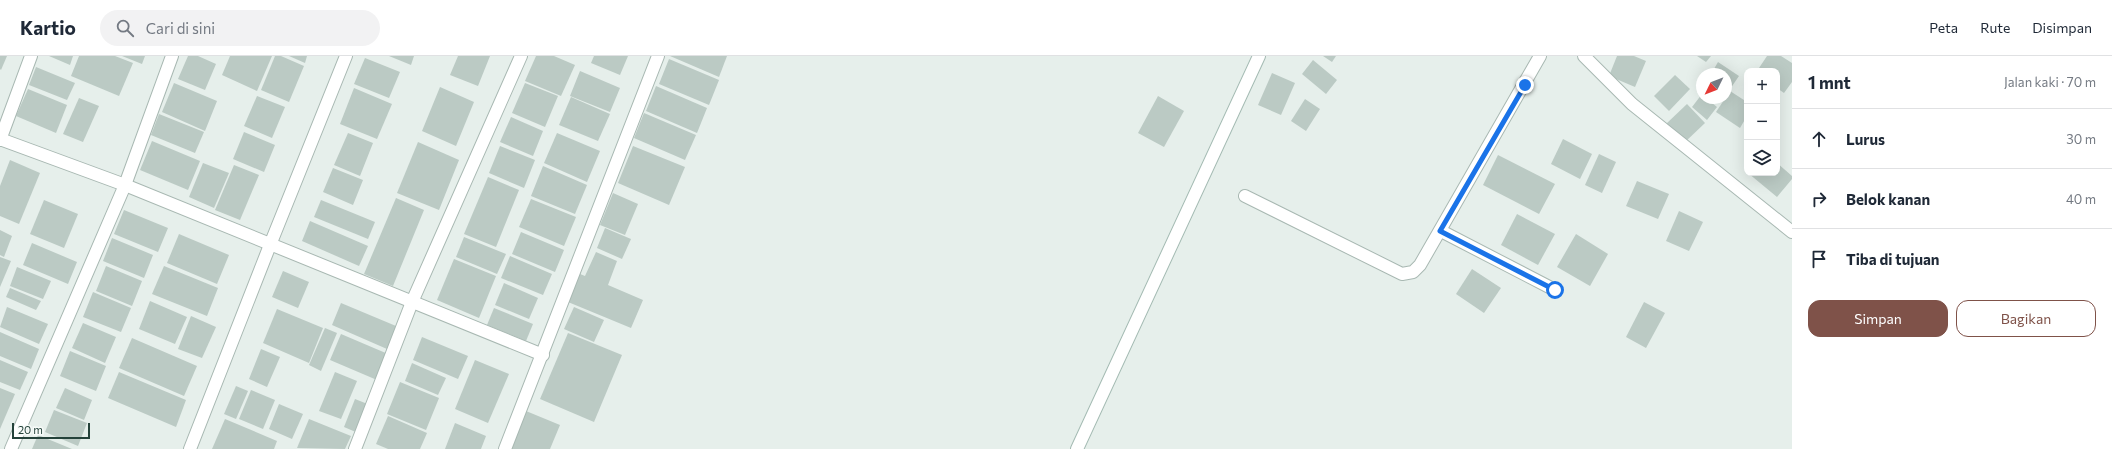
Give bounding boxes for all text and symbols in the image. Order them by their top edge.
search box [100,10,380,46]
text: Kartio [20,16,76,39]
icon: search [114,17,136,39]
text: Cari di sini [146,19,215,37]
text: Peta [1929,19,1958,36]
text: Rute [1980,19,2010,36]
text: Disimpan [2032,19,2092,36]
north arrow [1696,68,1732,104]
map controls [1744,68,1780,176]
button: + [1744,68,1780,104]
text: 1 mnt [1808,72,1851,93]
text: Jalan kaki · 70 m [2004,74,2096,90]
route end [1516,76,1534,94]
button: − [1744,104,1780,140]
icon: ahead [1808,128,1830,150]
text: Lurus [1846,130,1885,148]
text: 30 m [2066,131,2096,147]
button: layers [1744,140,1780,176]
icon: right [1808,188,1830,210]
text: Belok kanan [1846,190,1930,208]
text: 40 m [2066,191,2096,207]
icon: arrive [1808,248,1830,270]
text: Tiba di tujuan [1846,250,1940,268]
route start [1546,281,1564,299]
button: Simpan [1808,300,1948,337]
button: Bagikan [1956,300,2096,337]
scale bar [12,421,90,440]
text: 20 m [18,423,43,436]

